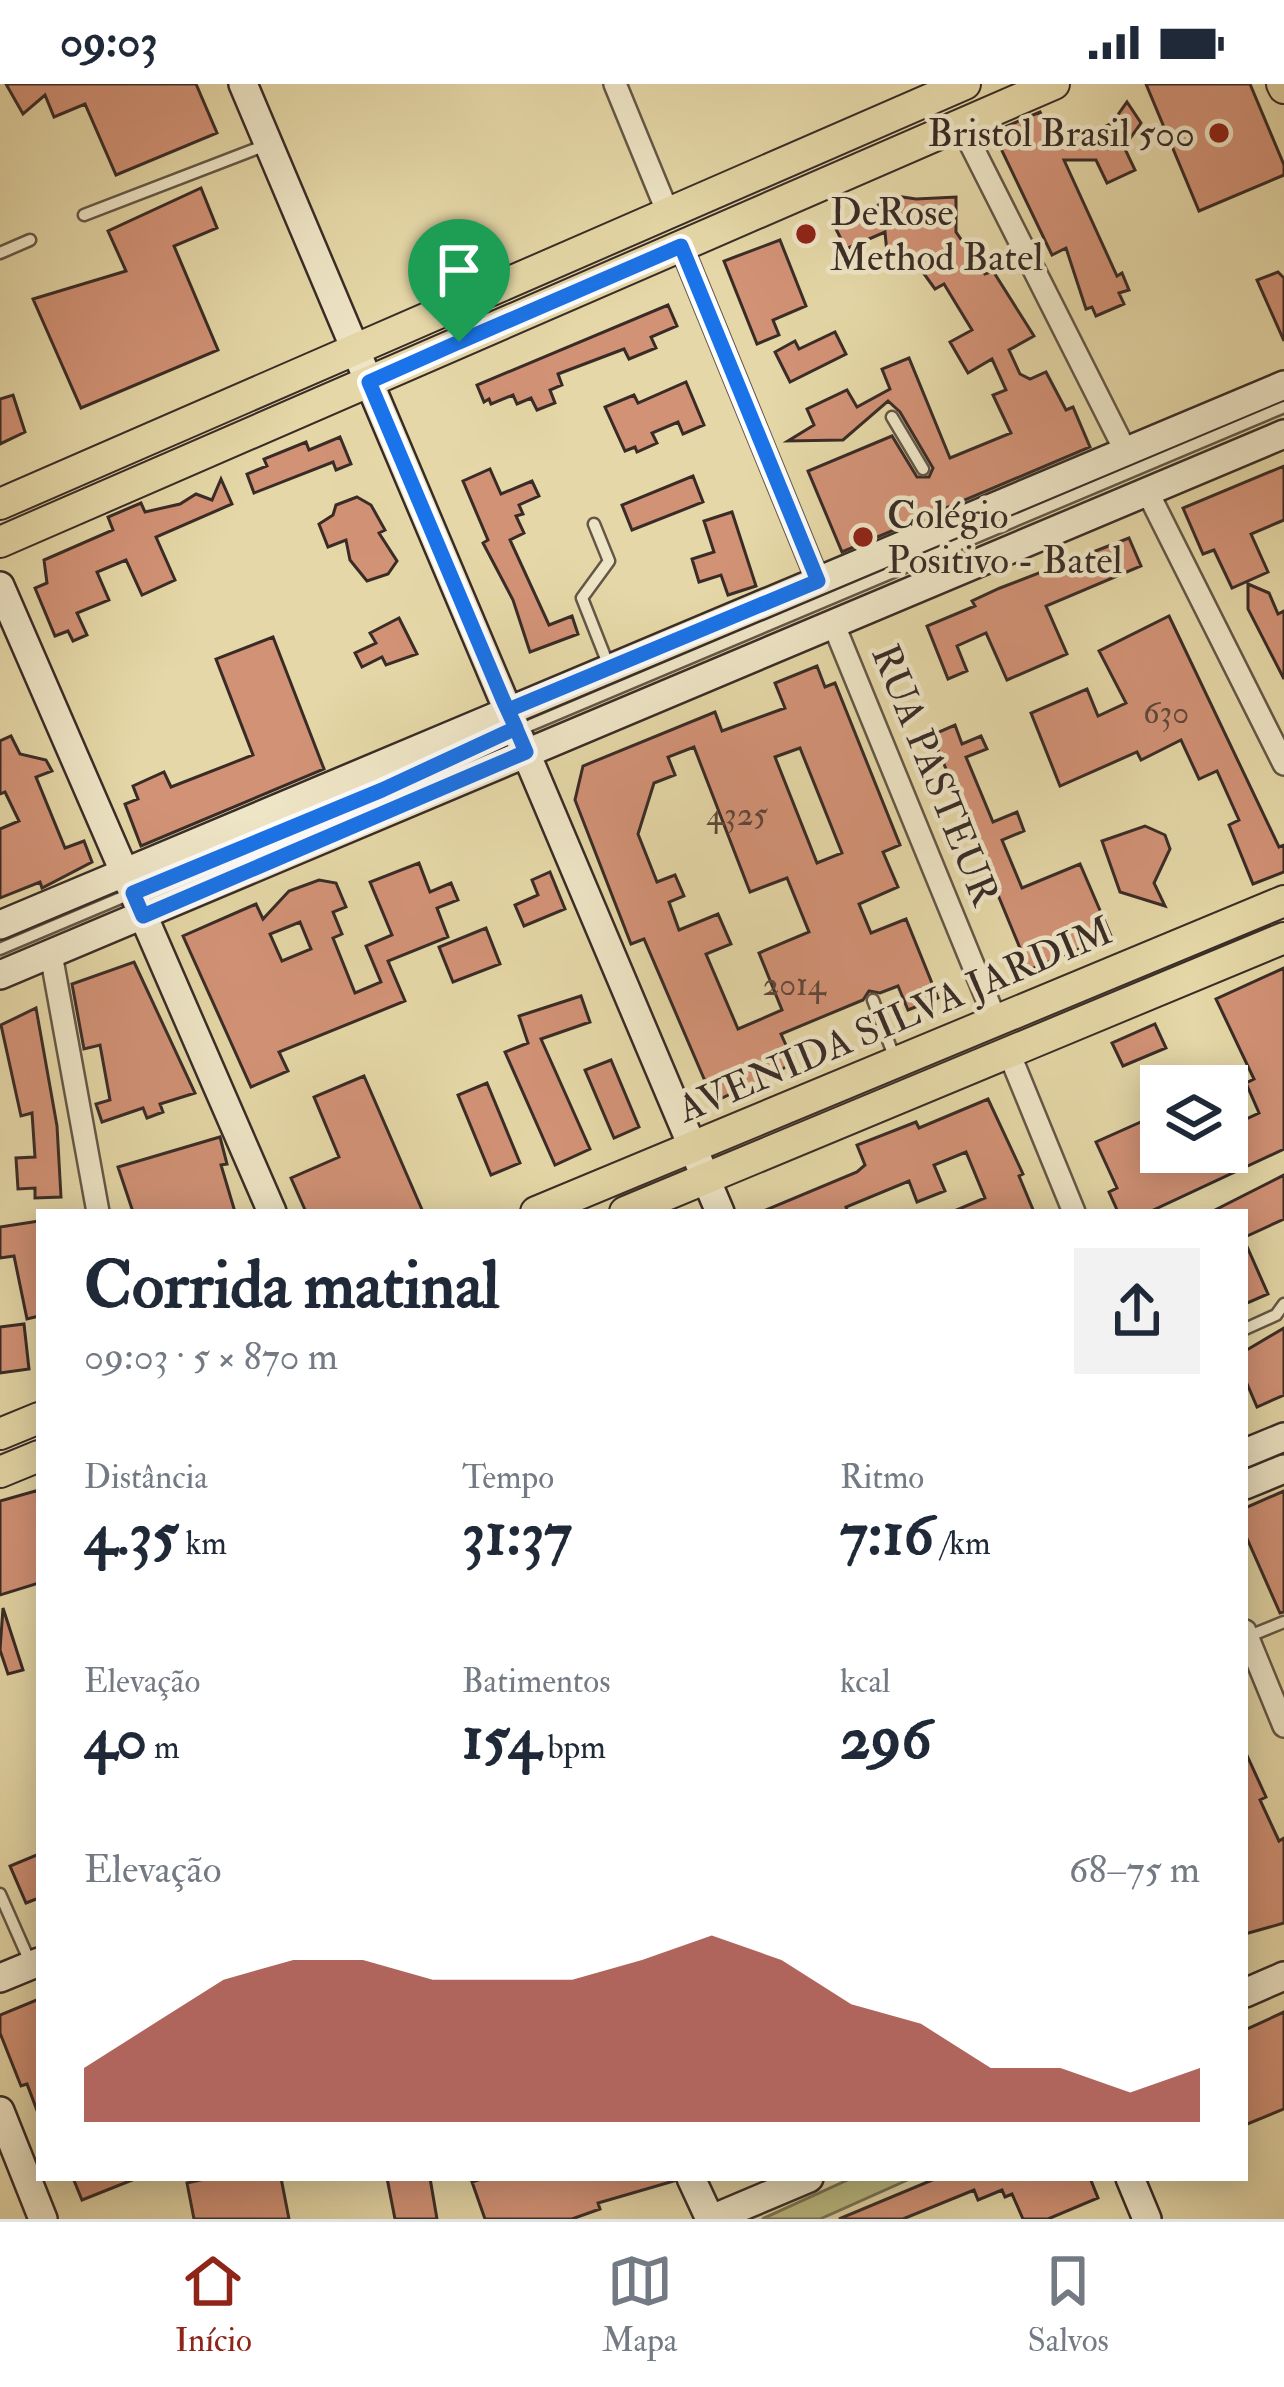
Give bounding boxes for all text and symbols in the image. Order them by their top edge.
text: 09:03 [60,14,158,70]
place label: Bristol Brasil 500 [927,109,1195,158]
marker: Bristol Brasil 500 [1206,120,1232,146]
place label: DeRose Method Batel [830,188,1043,282]
pin [408,219,510,342]
marker: DeRose Method Batel [793,221,819,247]
icon: arrive [426,237,492,303]
place label: Colégio Positivo - Batel [887,491,1123,585]
marker: Colégio Positivo - Batel [850,524,876,550]
street label: RUA PASTEUR [860,637,1010,914]
house number: 630 [1143,692,1189,733]
house number: 4325 [706,794,768,835]
street label: AVENIDA SILVA JARDIM [669,906,1120,1134]
house number: 2014 [762,964,828,1005]
map controls [1140,1065,1248,1173]
button: layers [1140,1065,1248,1173]
text: Corrida matinal [84,1245,499,1328]
button: share [1074,1248,1200,1374]
text: 09:03 · 5 × 870 m [84,1332,338,1381]
text: Distância [84,1457,208,1498]
text: Tempo [462,1457,554,1498]
text: Ritmo [840,1457,924,1498]
text: 4.35 [84,1498,179,1573]
text: 31:37 [462,1498,572,1573]
text: 7:16 [840,1498,934,1573]
text: km [179,1523,227,1564]
text: /km [934,1523,991,1564]
text: Elevação [84,1661,200,1702]
text: Batimentos [462,1661,611,1702]
text: kcal [840,1661,891,1702]
text: 40 [84,1702,147,1777]
text: 154 [462,1702,540,1777]
text: 296 [840,1702,931,1777]
text: m [147,1727,180,1768]
text: bpm [540,1727,606,1768]
text: Elevação [84,1845,221,1894]
text: 68–75 m [1069,1845,1200,1894]
tab: Início [175,2248,252,2361]
tab: Mapa [602,2248,677,2361]
tab: Salvos [1028,2248,1109,2361]

